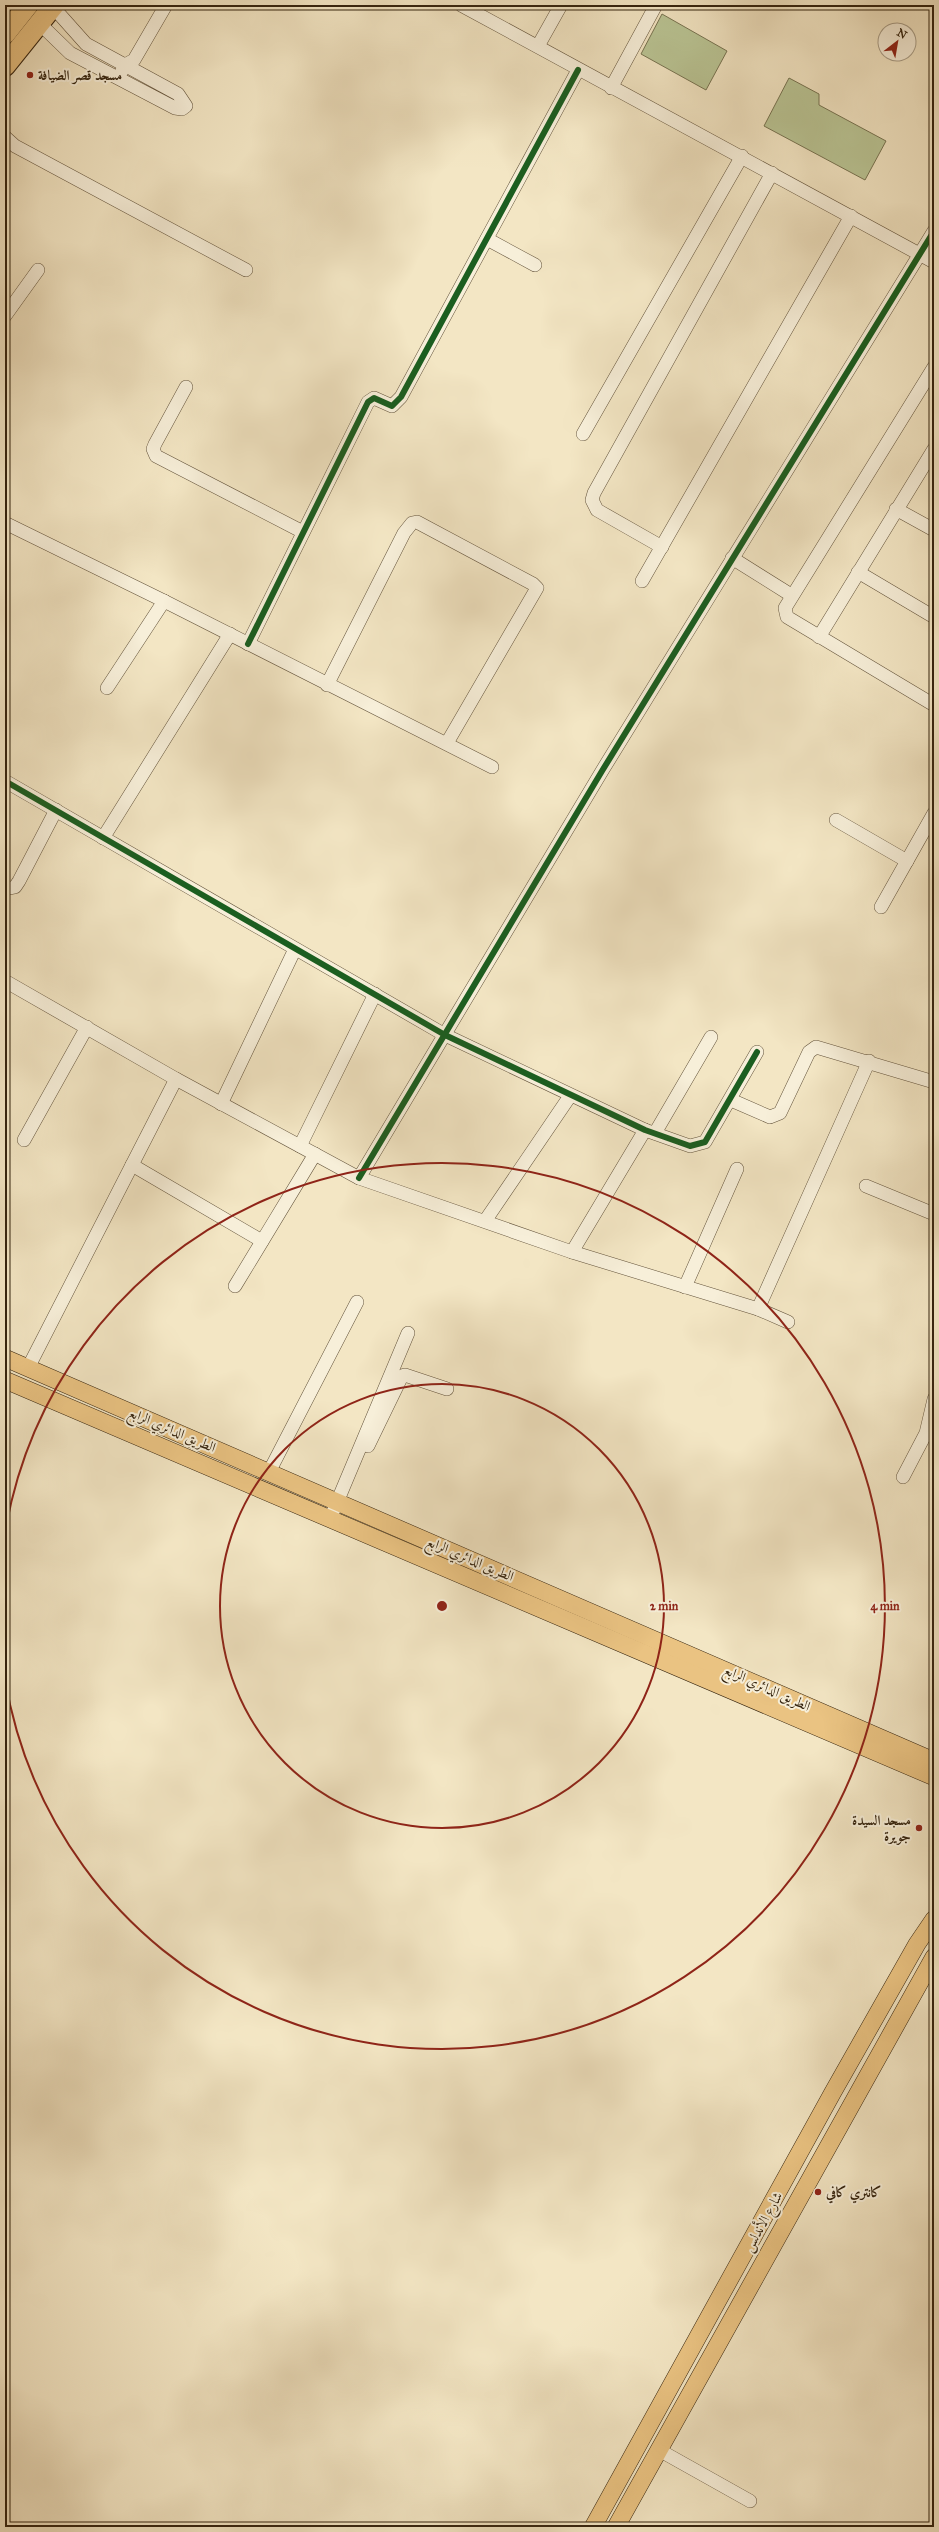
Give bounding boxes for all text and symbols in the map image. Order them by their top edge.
north arrow [877,22,917,62]
text: N [895,26,910,42]
place label: مسجد قصر الضيافة [38,67,122,85]
marker: مسجد قصر الضيافة [25,70,35,80]
street label: الطريق الدائري الرابع [124,1404,218,1461]
street label: الطريق الدائري الرابع [422,1533,516,1590]
centre of rings [435,1599,449,1613]
text: 2 min [650,1599,679,1613]
text: 4 min [870,1599,900,1614]
street label: الطريق الدائري الرابع [719,1661,813,1719]
place label: مسجد السيدة جويرة [852,1812,911,1845]
marker: مسجد السيدة جويرة [914,1823,924,1833]
place label: كانتري كافي [825,2184,882,2204]
marker: كانتري كافي [813,2187,823,2197]
street label: شارع الأندلس [738,2188,789,2256]

